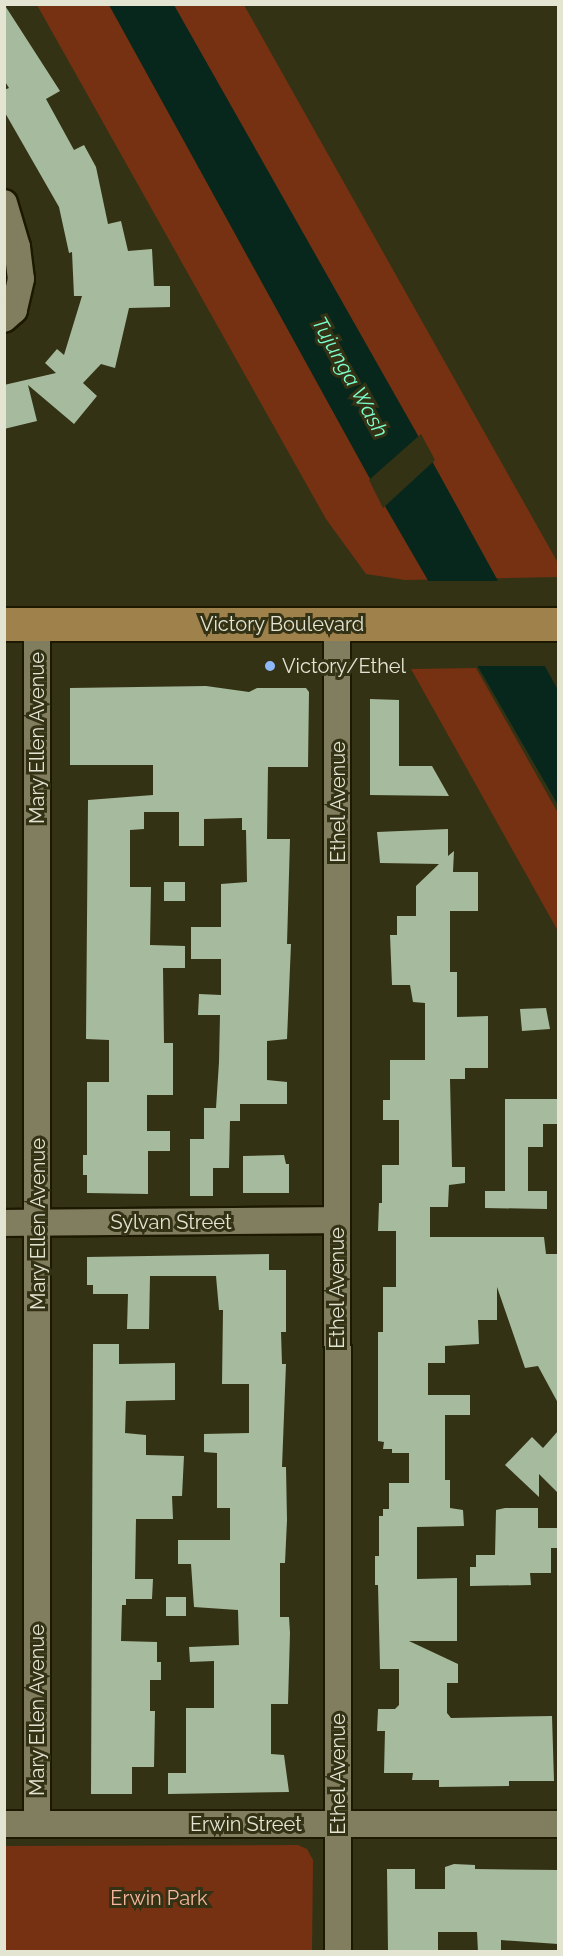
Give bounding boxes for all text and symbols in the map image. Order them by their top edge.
water label: Tujunga Wash [306,312,394,442]
street label: Victory Boulevard [200,612,364,636]
street label: Mary Ellen Avenue [25,651,49,825]
place label: Victory/Ethel [282,654,406,678]
marker: Victory/Ethel [263,659,277,673]
street label: Ethel Avenue [326,741,350,863]
street label: Mary Ellen Avenue [26,1137,50,1311]
street label: Sylvan Street [110,1210,232,1234]
street label: Ethel Avenue [325,1227,349,1349]
street label: Mary Ellen Avenue [25,1623,49,1797]
street label: Ethel Avenue [326,1713,350,1835]
street label: Erwin Street [190,1812,302,1836]
park label: Erwin Park [110,1886,208,1910]

